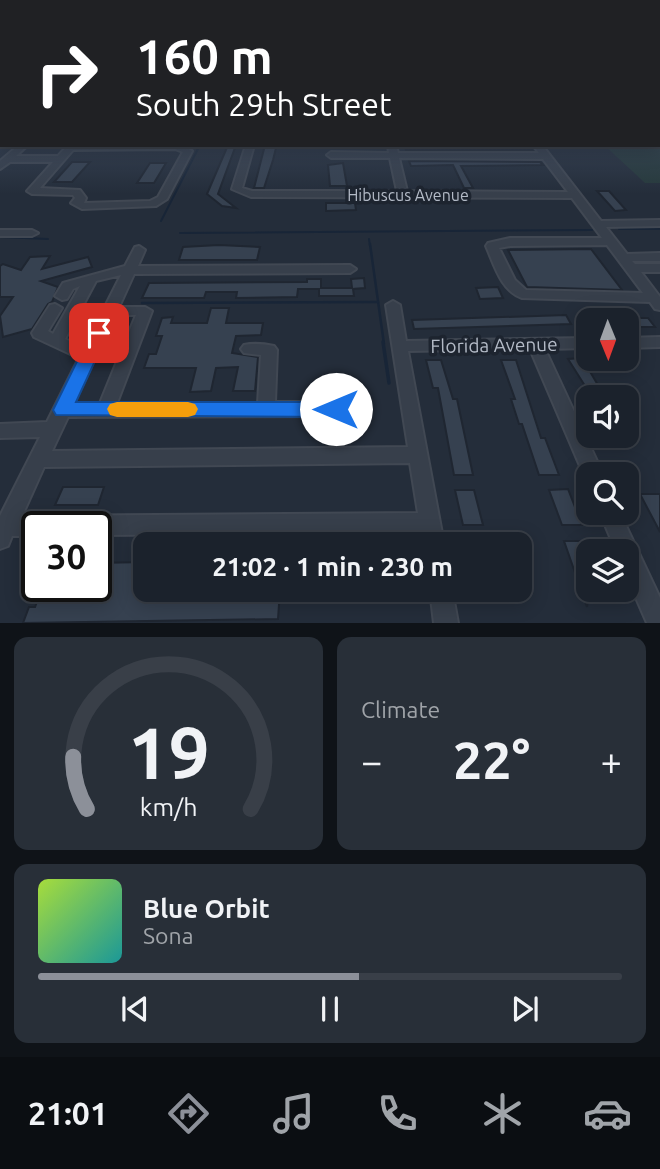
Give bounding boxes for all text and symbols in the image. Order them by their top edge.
icon: right [21,28,112,119]
text: 160 m [136,28,273,83]
text: South 29th Street [136,86,392,122]
street label: Hibuscus Avenue [347,186,469,204]
pin [69,303,129,363]
north arrow [576,308,639,371]
map controls [576,308,639,602]
icon: arrive [80,314,118,352]
street label: Florida Avenue [430,333,558,357]
position arrow [299,372,373,446]
button: sound [576,385,639,448]
button: search [576,462,639,525]
speed limit sign: 30 [21,511,112,602]
button: layers [576,539,639,602]
text: 21:02 · 1 min · 230 m [212,552,453,581]
text: Climate [361,697,440,722]
text: 19 [127,712,210,794]
text: 22° [453,731,530,789]
text: − [361,740,382,782]
text: + [601,740,622,782]
text: km/h [140,793,197,821]
text: Blue Orbit [143,894,270,923]
text: Sona [143,923,193,948]
icon: previous [116,990,154,1028]
icon: pause [311,990,349,1028]
icon: next [506,990,544,1028]
icon: directions [164,1089,213,1138]
icon: music [269,1089,318,1138]
icon: phone [373,1089,422,1138]
icon: climate [478,1089,527,1138]
icon: car [583,1089,632,1138]
text: 21:01 [28,1095,108,1131]

